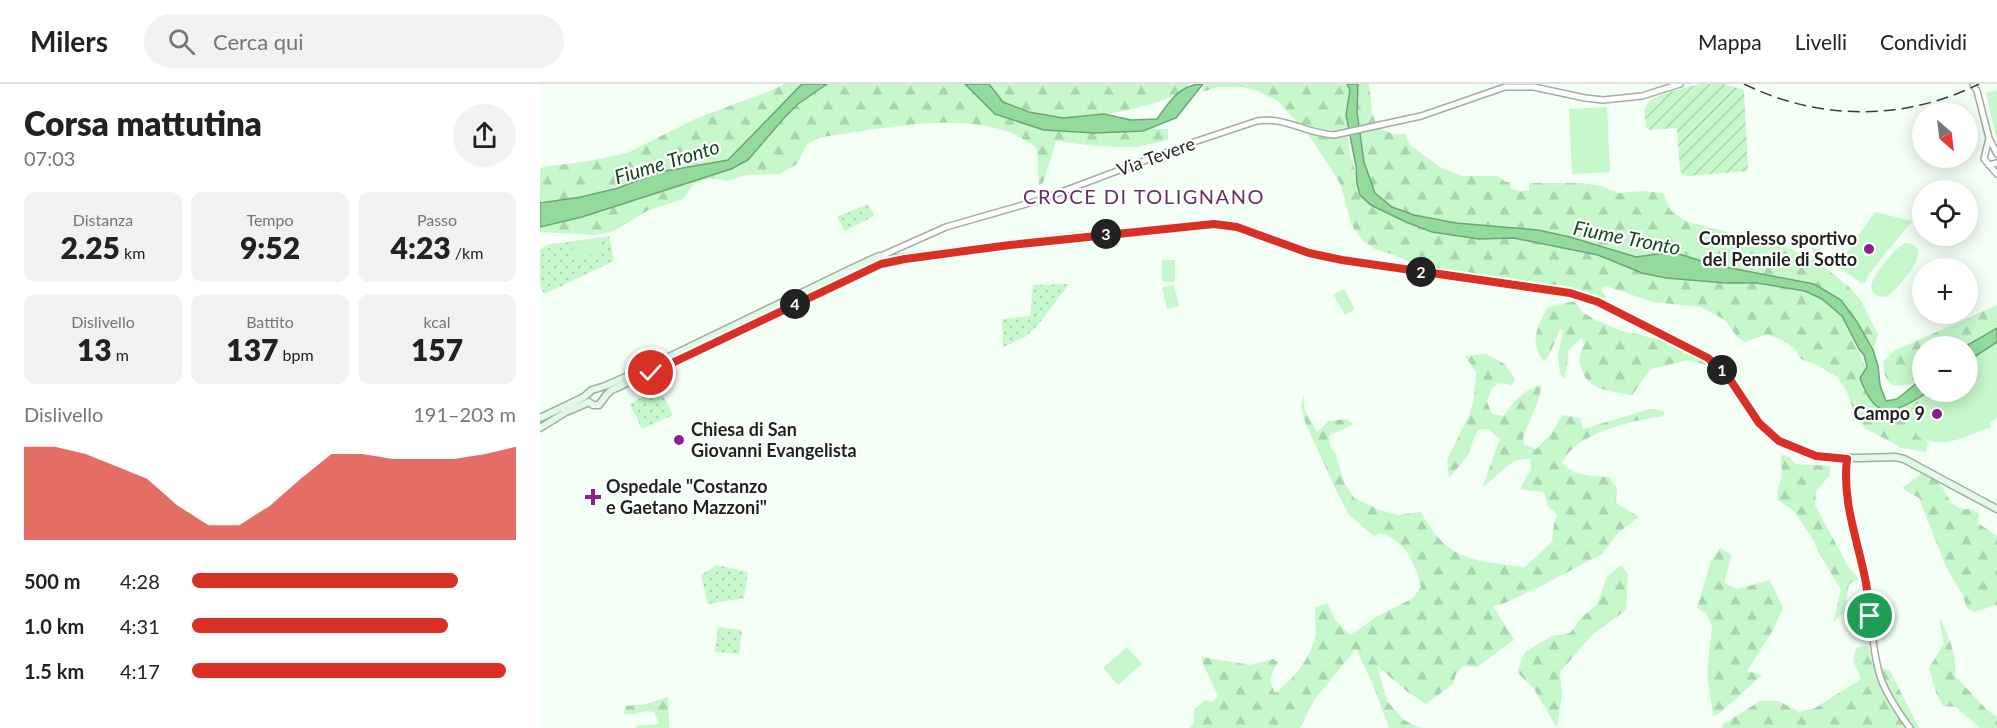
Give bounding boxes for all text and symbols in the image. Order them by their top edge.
search box [144,14,564,68]
text: Milers [30,24,108,58]
icon: search [165,25,198,58]
text: Cerca qui [213,28,304,55]
text: Mappa [1698,29,1762,54]
text: Livelli [1795,29,1847,54]
text: Condividi [1880,29,1967,54]
north arrow [1912,102,1978,168]
map controls [1912,102,1978,402]
text: Corsa mattutina [24,103,262,143]
button: share [453,104,516,167]
street label: Via Tevere [1114,132,1198,180]
water label: Fiume Tronto [611,134,722,188]
text: 07:03 [24,146,75,170]
button: locate [1912,180,1978,246]
district label: CROCE DI TOLIGNANO [1023,184,1265,208]
text: Distanza [73,210,133,229]
text: Tempo [246,210,294,229]
text: Passo [417,210,457,229]
water label: Fiume Tronto [1572,215,1683,259]
pin: 3 [1091,219,1121,249]
text: 3 [1101,224,1111,243]
place label: Complesso sportivo del Pennile di Sotto [1699,227,1857,270]
text: 2.25 [61,229,120,265]
text: 9:52 [240,229,300,265]
text: 4:23 [391,229,451,265]
marker: Complesso sportivo del Pennile di Sotto [1862,242,1876,256]
text: km [120,243,145,262]
text: /km [451,243,483,262]
pin: 2 [1406,257,1436,287]
button: + [1912,258,1978,324]
text: 2 [1416,262,1426,281]
pin: 4 [780,289,810,319]
text: 4 [790,294,800,313]
text: Dislivello [71,312,135,331]
text: Battito [246,312,294,331]
text: kcal [423,312,451,331]
text: 13 [77,331,112,367]
text: 137 [226,331,279,367]
text: 157 [411,331,463,367]
button: − [1912,336,1978,402]
text: m [112,345,129,364]
text: bpm [279,345,314,364]
pin [625,347,676,398]
pin: 1 [1707,355,1737,385]
icon: check [634,356,667,389]
text: 1 [1717,360,1727,379]
text: Dislivello [24,402,103,426]
text: 191–203 m [413,402,516,426]
place label: Campo 9 [1854,402,1925,424]
marker: Campo 9 [1930,407,1944,421]
place label: Chiesa di San Giovanni Evangelista [691,418,857,461]
marker: Chiesa di San Giovanni Evangelista [672,433,686,447]
place label: Ospedale "Costanzo e Gaetano Mazzoni" [606,475,768,518]
marker: Ospedale "Costanzo e Gaetano Mazzoni" [584,488,602,506]
text: 500 m [24,569,80,593]
text: 4:28 [120,569,160,593]
pin [1844,590,1895,641]
icon: arrive [1853,599,1886,632]
text: 1.0 km [24,614,84,638]
text: 4:31 [120,614,160,638]
text: 1.5 km [24,659,84,683]
text: 4:17 [120,659,160,683]

